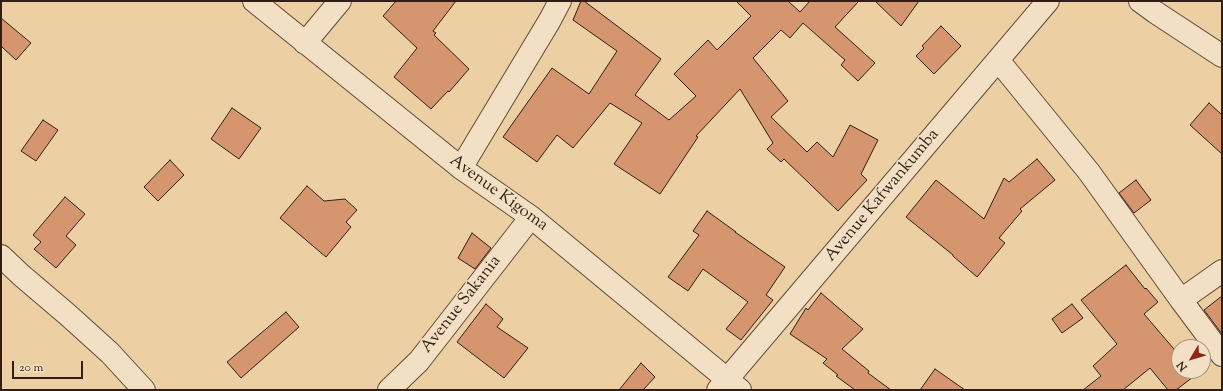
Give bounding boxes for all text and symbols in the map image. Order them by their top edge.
street label: Avenue Kafwankumba [822,126,944,266]
street label: Avenue Kigoma [445,151,551,237]
street label: Avenue Sakania [418,252,506,358]
north arrow [1171,339,1211,379]
scale bar [14,353,85,379]
text: N [1173,357,1191,374]
text: 20 m [19,359,43,377]

